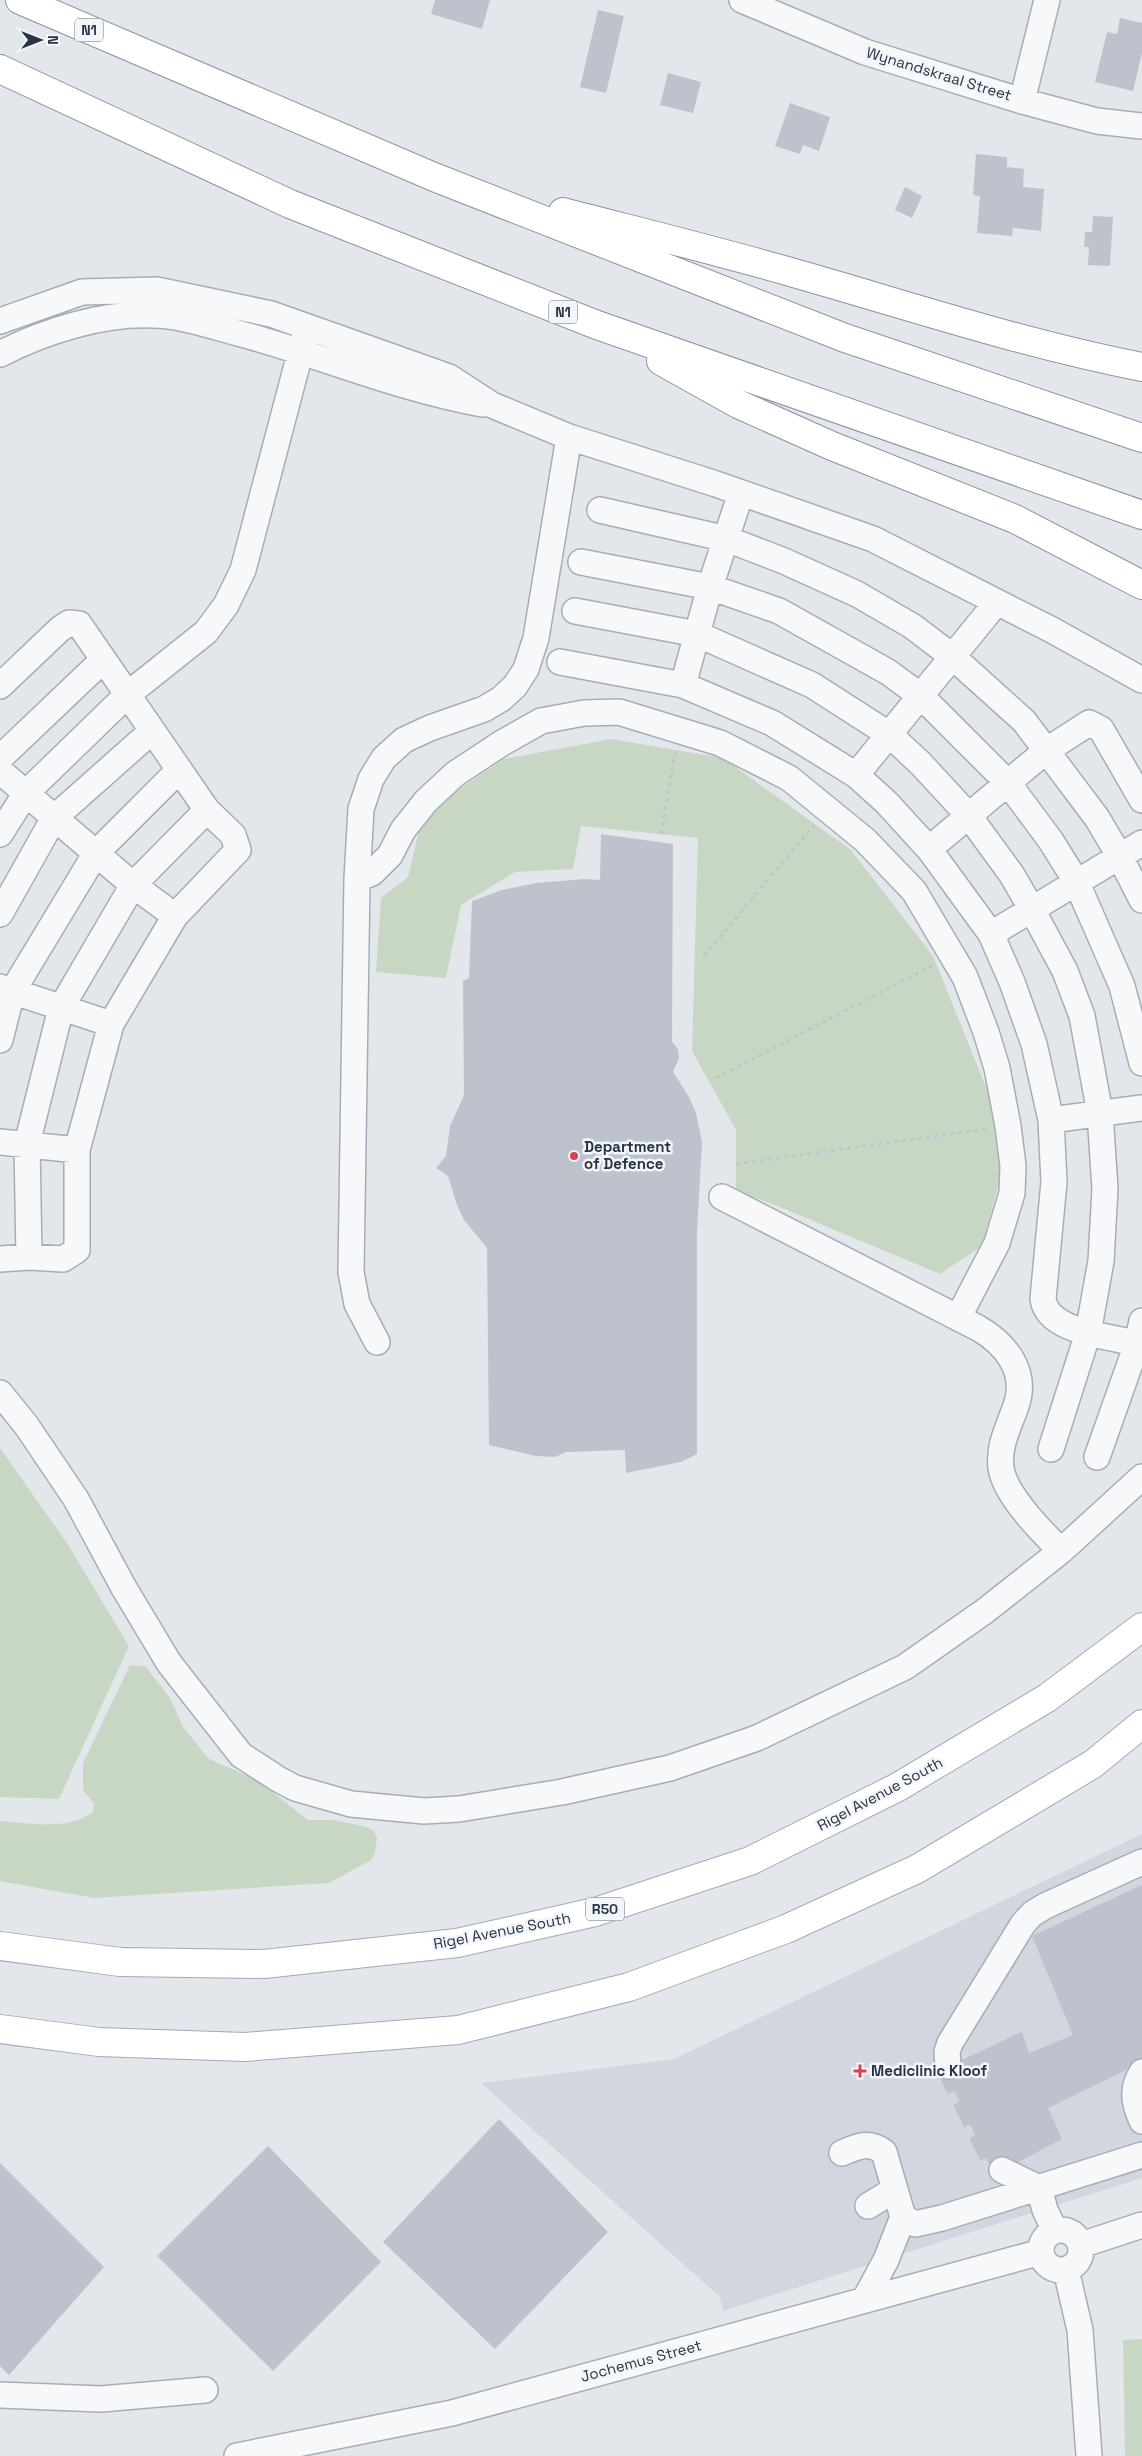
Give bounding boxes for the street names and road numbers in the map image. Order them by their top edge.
road number: N1 [75,18,103,42]
street label: Wynandskraal Street [864,42,1014,105]
road number: N1 [549,300,577,324]
street label: Rigel Avenue South [814,1752,946,1835]
road number: R50 [586,1898,624,1920]
street label: Rigel Avenue South [432,1908,572,1953]
street label: Jochemus Street [578,2335,703,2386]

